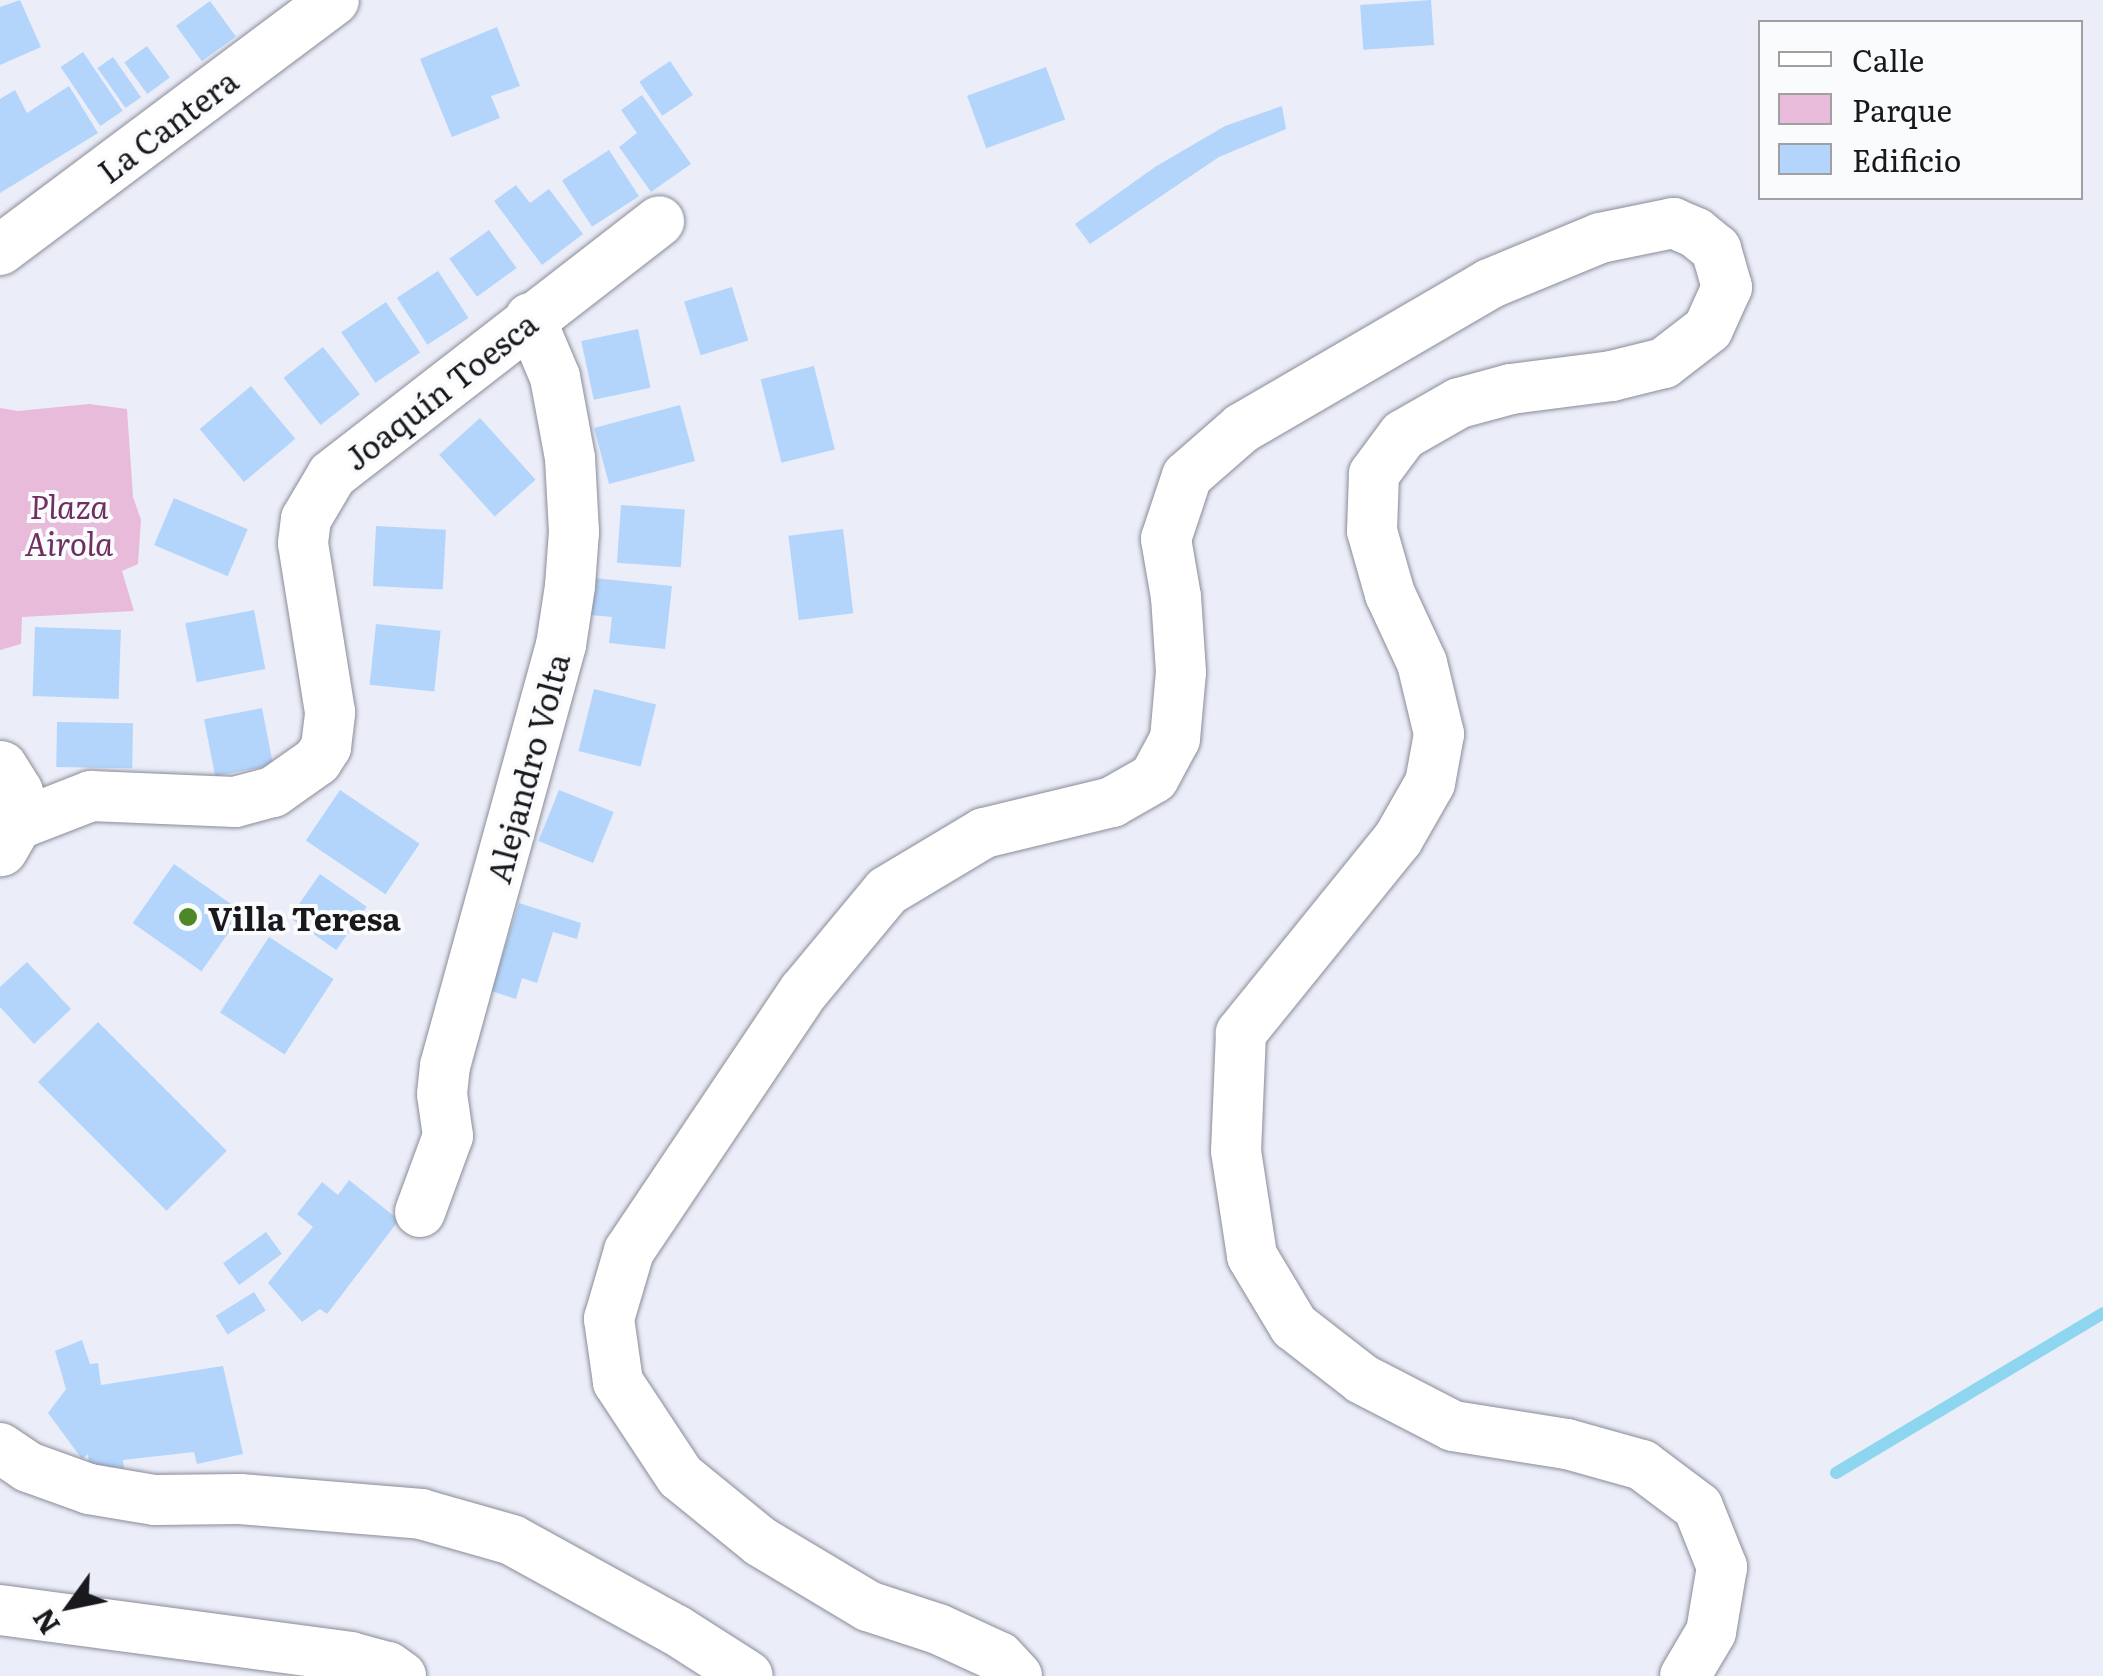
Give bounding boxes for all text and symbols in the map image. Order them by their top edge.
legend [1758,20,2083,200]
text: Calle [1852,37,1924,81]
street label: La Cantera [90,60,244,190]
text: Parque [1852,87,1952,131]
text: Edificio [1852,137,1961,181]
street label: Joaquín Toesca [336,303,544,477]
park label: Plaza Airola [25,487,113,562]
street label: Alejandro Volta [478,649,576,887]
place label: Villa Teresa [208,898,401,936]
marker: Villa Teresa [177,906,199,928]
north arrow [20,1556,120,1656]
text: N [21,1601,69,1644]

